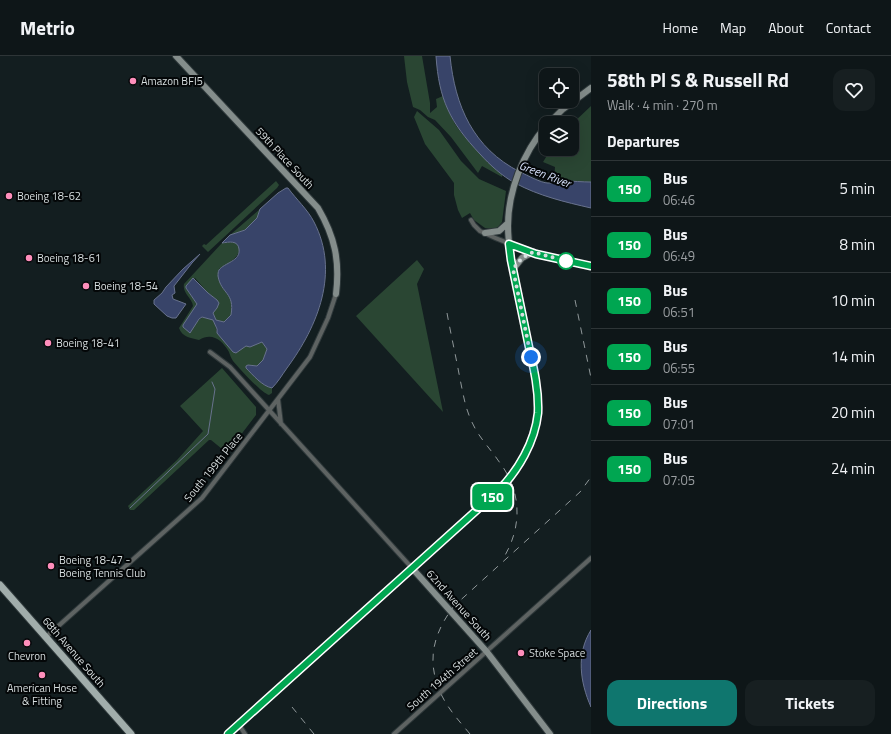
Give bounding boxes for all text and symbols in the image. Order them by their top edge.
text: Metrio [20,13,75,42]
text: Home [663,17,698,38]
text: Map [720,17,746,38]
text: About [768,17,804,38]
text: Contact [826,17,871,38]
text: 58th Pl S & Russell Rd [607,65,789,94]
map controls [539,68,579,156]
button: locate [539,68,579,108]
button: heart [833,69,875,111]
place label: Amazon BFI5 [141,73,203,89]
marker: Amazon BFI5 [128,76,138,86]
text: Walk · 4 min · 270 m [607,95,718,115]
button: layers [539,116,579,156]
street label: 59th Place South [252,124,318,192]
text: Departures [607,130,680,153]
water label: Green River [516,155,576,193]
text: Bus [663,167,688,190]
text: 5 min [839,177,875,200]
text: 150 [617,178,641,199]
place label: Boeing 18-62 [17,188,81,204]
text: 06:46 [663,190,695,210]
marker: Boeing 18-62 [4,191,14,201]
text: Bus [663,223,688,246]
text: 8 min [839,233,875,256]
text: 150 [617,234,641,255]
text: 06:49 [663,246,695,266]
place label: Boeing 18-61 [37,250,101,266]
unlabelled marker [557,252,575,270]
marker: Boeing 18-61 [24,253,34,263]
place label: Boeing 18-54 [94,278,158,294]
text: Bus [663,279,688,302]
marker: Boeing 18-54 [81,281,91,291]
text: 10 min [831,289,875,312]
text: 150 [617,290,641,311]
text: 06:51 [663,302,695,322]
place label: Boeing 18-41 [56,335,120,351]
text: Bus [663,335,688,358]
marker: Boeing 18-41 [43,338,53,348]
text: 14 min [831,345,875,368]
text: 150 [617,346,641,367]
your location [521,347,541,367]
text: 06:55 [663,358,695,378]
text: Bus [663,391,688,414]
text: 20 min [831,401,875,424]
text: 150 [617,402,641,423]
text: 07:01 [663,414,695,434]
street label: South 199th Place [180,428,246,505]
text: Bus [663,447,688,470]
text: 24 min [831,457,875,480]
text: 150 [617,458,641,479]
text: 07:05 [663,470,695,490]
line badge: 150 [469,484,515,510]
text: 150 [480,486,504,507]
place label: Boeing 18-47 - Boeing Tennis Club [59,552,146,581]
marker: Boeing 18-47 - Boeing Tennis Club [46,561,56,571]
street label: 62nd Avenue South [423,566,495,644]
street label: 68th Avenue South [39,613,109,691]
marker: Chevron [22,638,32,648]
street label: South 194th Street [403,644,481,714]
place label: Stoke Space [529,645,586,661]
place label: Chevron [8,648,46,664]
marker: Stoke Space [516,648,526,658]
marker: American Hose & Fitting [37,670,47,680]
place label: American Hose & Fitting [7,680,77,709]
button: Directions [607,680,737,726]
button: Tickets [745,680,875,726]

